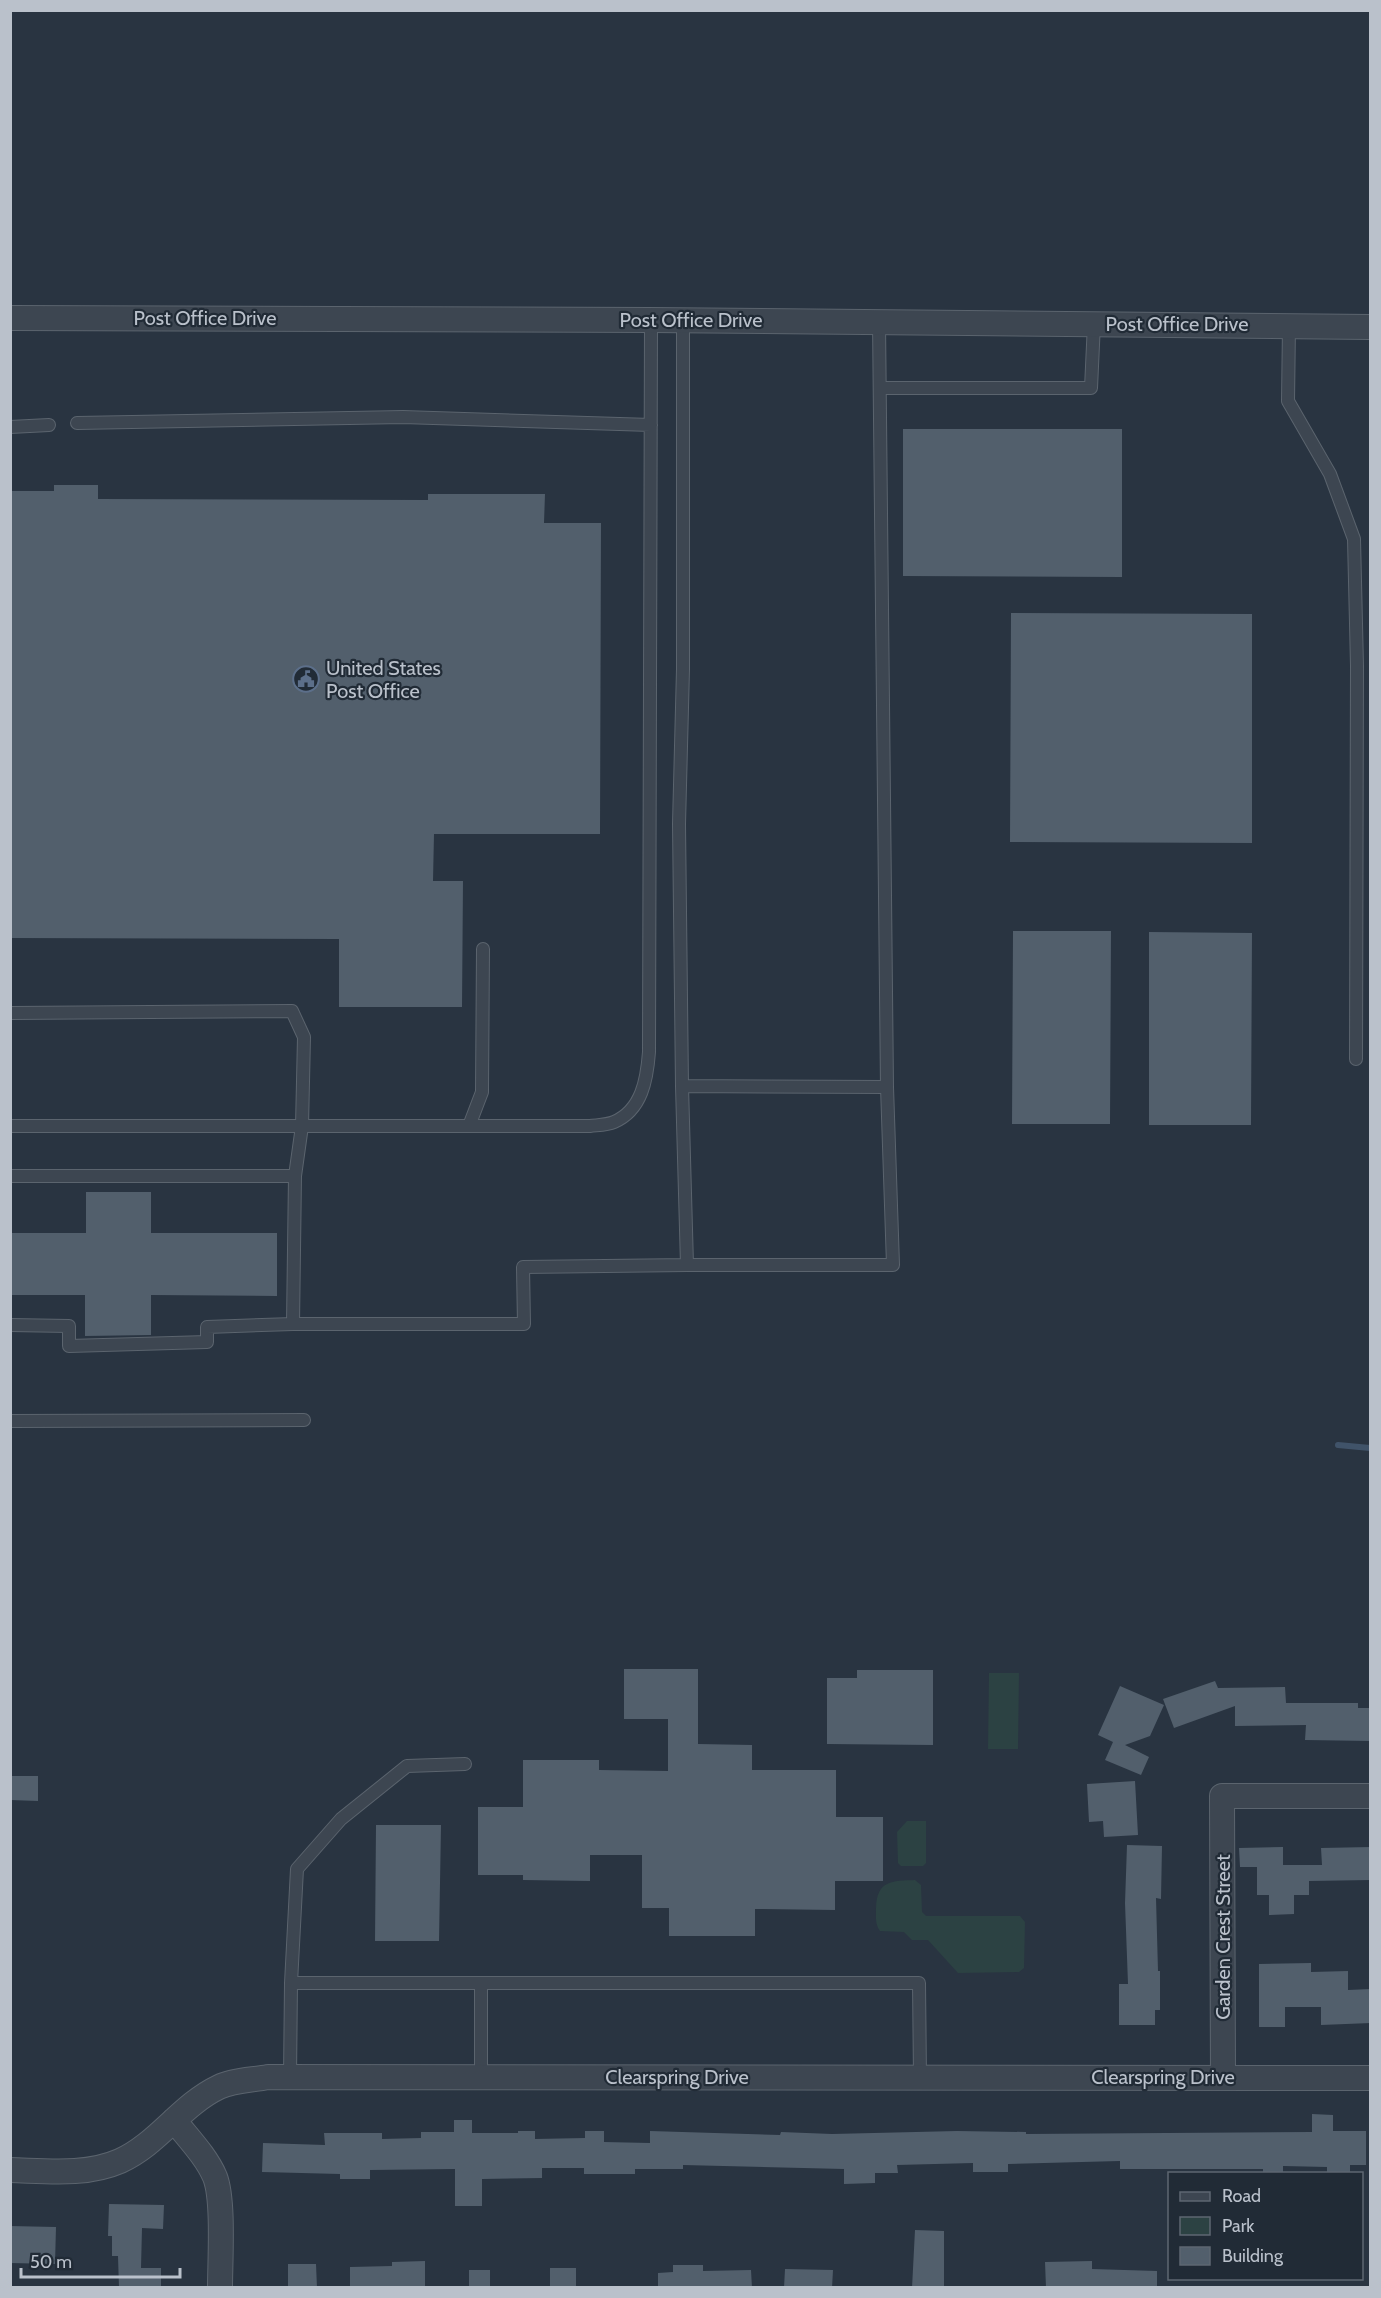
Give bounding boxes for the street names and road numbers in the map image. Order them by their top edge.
street label: Post Office Drive [133,306,277,330]
street label: Post Office Drive [619,308,763,332]
street label: Post Office Drive [1105,312,1249,336]
street label: Garden Crest Street [1211,1854,1235,2020]
street label: Clearspring Drive [605,2065,749,2089]
street label: Clearspring Drive [1091,2065,1235,2089]

